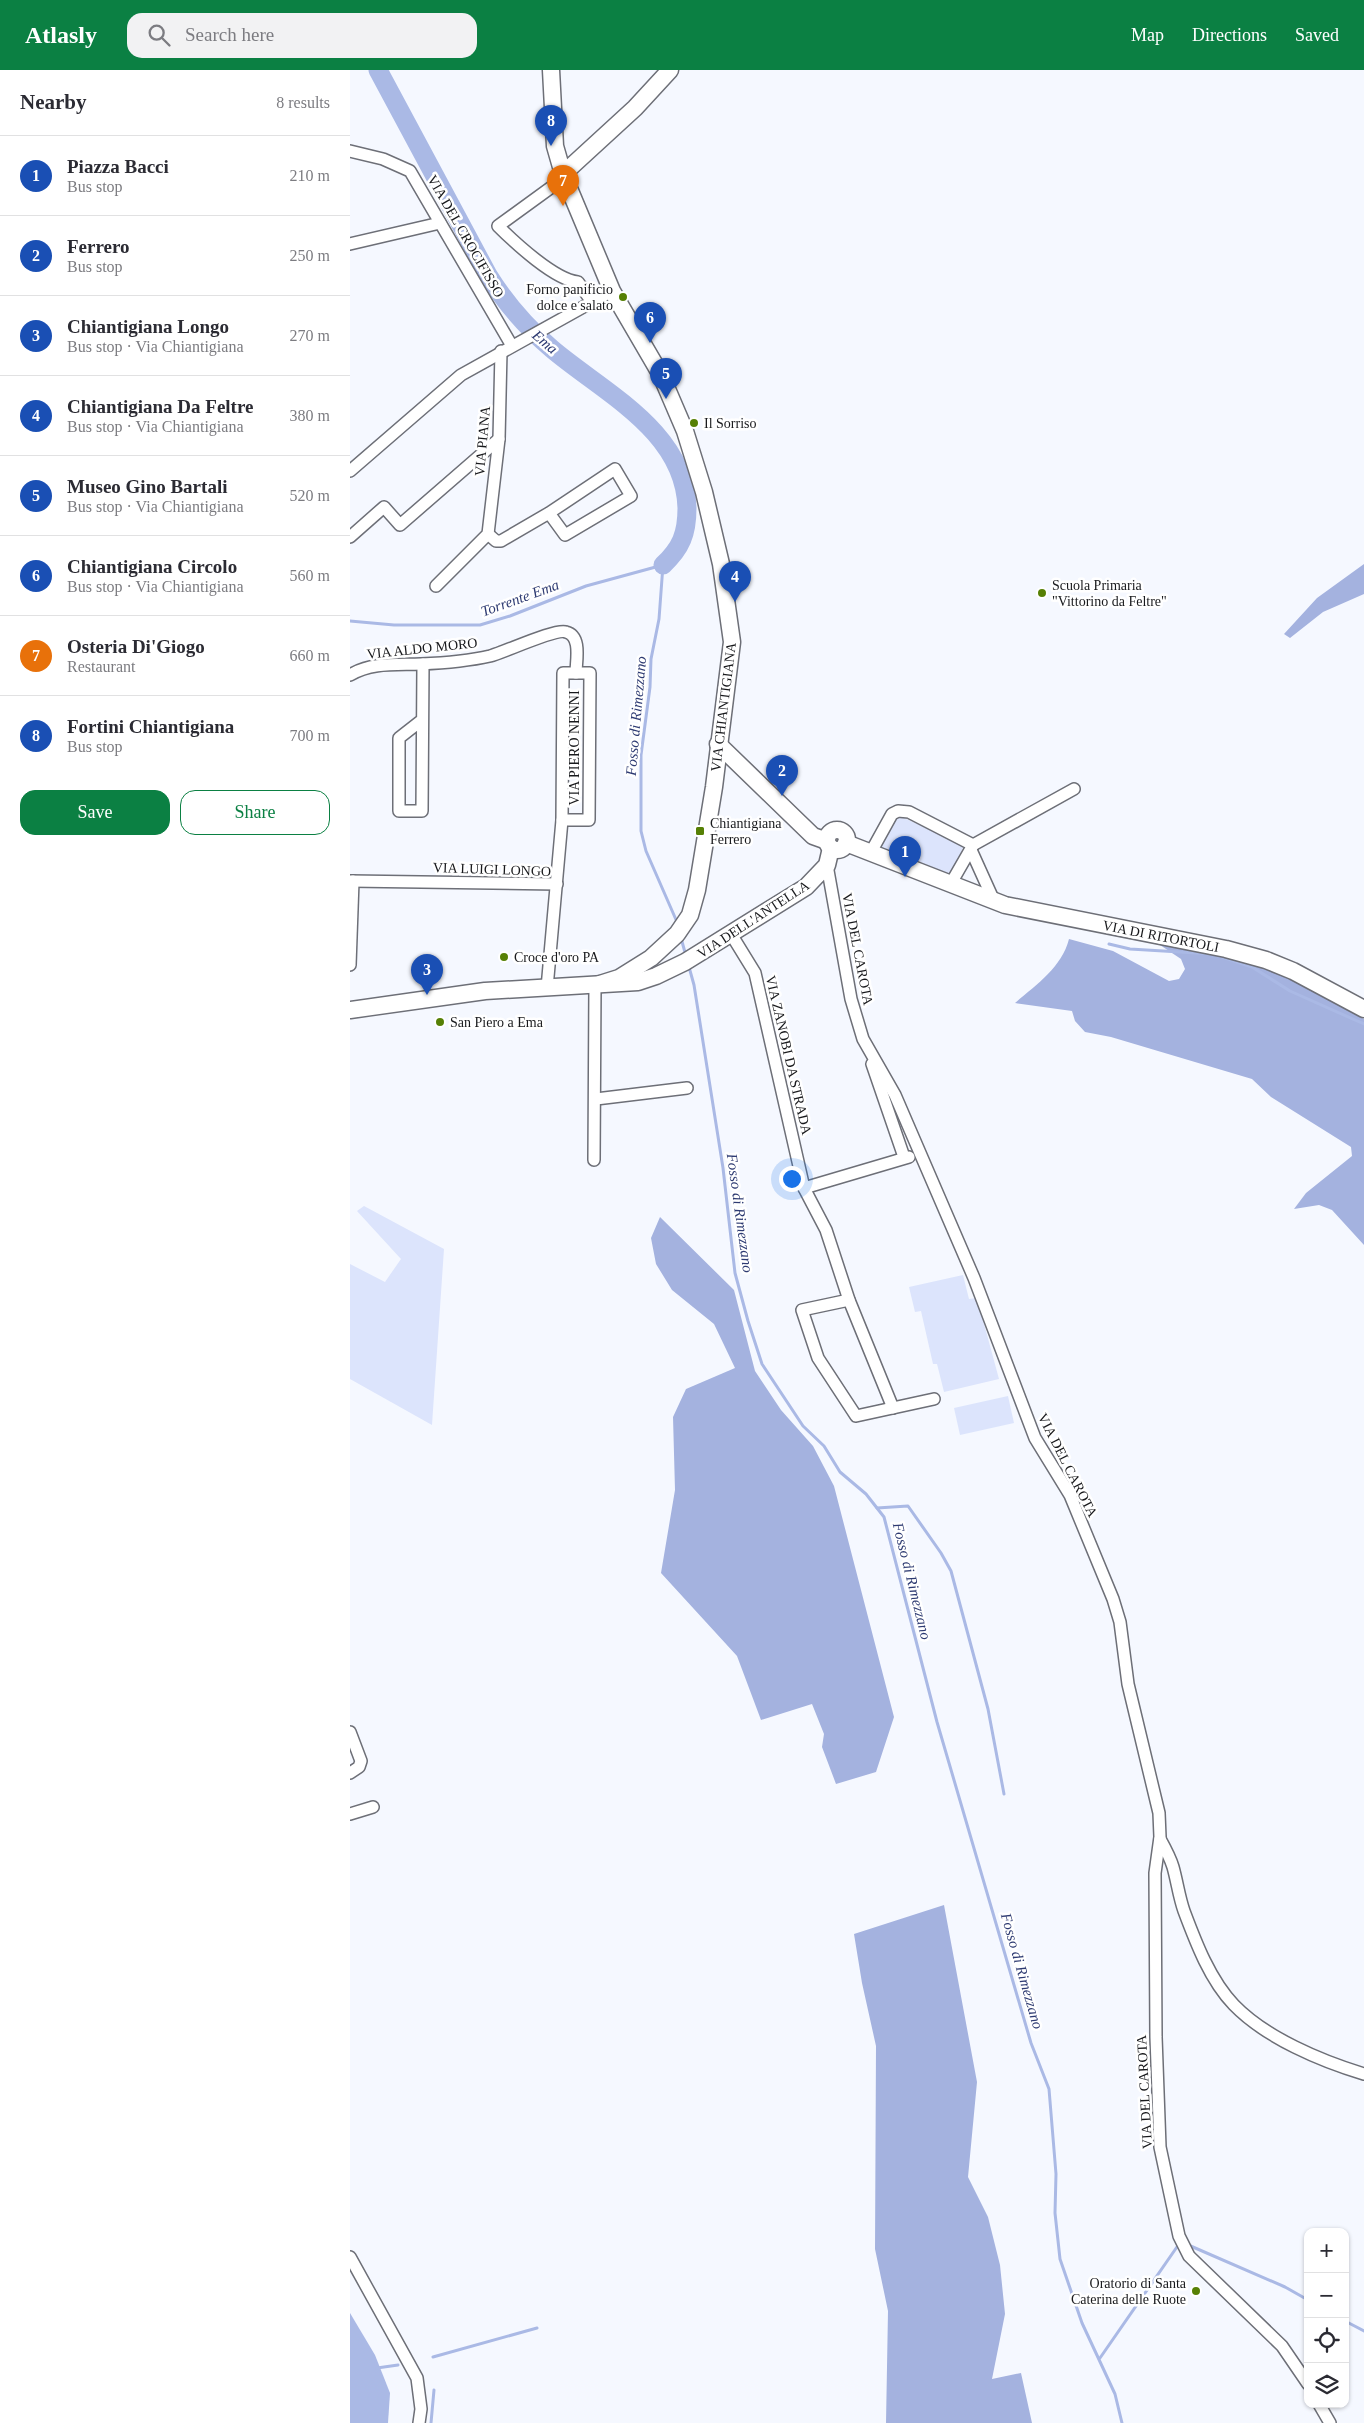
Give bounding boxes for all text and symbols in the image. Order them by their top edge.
search box [127,13,477,58]
icon: search [145,21,173,49]
text: Atlasly [25,22,97,48]
text: Search here [185,24,274,45]
text: Map [1131,25,1164,45]
text: Directions [1192,25,1267,45]
text: Saved [1295,25,1339,45]
text: Nearby [20,90,87,114]
text: 8 results [276,94,330,111]
pin: 8 [535,105,567,146]
text: Piazza Bacci [67,156,169,177]
pin: 7 [547,165,579,206]
text: 1 [32,167,40,184]
text: 210 m [290,167,330,184]
street label: VIA DEL CROCIFISSO [424,172,507,300]
text: Bus stop [67,178,123,195]
text: Ferrero [67,236,130,257]
text: 2 [32,247,40,264]
text: 250 m [290,247,330,264]
text: Bus stop [67,258,123,275]
place label: Forno panificio dolce e salato [526,282,613,313]
marker: Forno panificio dolce e salato [617,291,629,303]
pin: 6 [634,302,666,343]
text: Chiantigiana Longo [67,316,229,337]
water label: Ema [529,326,561,357]
text: 3 [32,327,40,344]
text: 270 m [290,327,330,344]
text: Bus stop · Via Chiantigiana [67,338,244,355]
pin: 5 [650,358,682,399]
text: Chiantigiana Da Feltre [67,396,253,417]
street label: VIA PIANA [472,404,493,477]
text: 4 [32,407,40,424]
text: 380 m [290,407,330,424]
place label: Il Sorriso [704,416,757,431]
marker: Il Sorriso [688,417,700,429]
text: Bus stop · Via Chiantigiana [67,418,244,435]
text: Museo Gino Bartali [67,476,227,497]
text: 5 [32,487,40,504]
text: 520 m [290,487,330,504]
text: Bus stop · Via Chiantigiana [67,498,244,515]
text: Chiantigiana Circolo [67,556,237,577]
pin: 4 [719,561,751,602]
text: 6 [32,567,40,584]
text: 560 m [290,567,330,584]
water label: Torrente Ema [479,576,561,620]
text: Bus stop · Via Chiantigiana [67,578,244,595]
place label: Scuola Primaria "Vittorino da Feltre" [1052,578,1167,609]
marker: Scuola Primaria "Vittorino da Feltre" [1036,587,1048,599]
street label: VIA ALDO MORO [366,635,478,662]
text: Osteria Di'Giogo [67,636,205,657]
street label: VIA CHIANTIGIANA [708,641,739,773]
text: 7 [32,647,40,664]
text: 660 m [290,647,330,664]
water label: Fosso di Rimezzano [623,655,649,777]
text: Restaurant [67,658,135,675]
street label: VIA PIERO NENNI [567,690,582,806]
text: Fortini Chiantigiana [67,716,234,737]
text: 8 [32,727,40,744]
text: 700 m [290,727,330,744]
text: Bus stop [67,738,123,755]
pin: 2 [766,755,798,796]
button: Save [20,790,170,835]
button: Share [180,790,330,835]
place label: Chiantigiana Ferrero [710,816,782,847]
marker: Chiantigiana Ferrero [694,825,706,837]
pin: 1 [889,836,921,877]
street label: VIA LUIGI LONGO [433,860,551,879]
street label: VIA DELL'ANTELLA [694,877,813,961]
street label: VIA DEL CAROTA [839,892,876,1007]
street label: VIA DI RITORTOLI [1101,918,1221,955]
place label: Croce d'oro PA [514,950,600,965]
marker: Croce d'oro PA [498,951,510,963]
pin: 3 [411,954,443,995]
street label: VIA ZANOBI DA STRADA [763,974,814,1137]
place label: San Piero a Ema [450,1015,544,1030]
marker: San Piero a Ema [434,1016,446,1028]
water label: Fosso di Rimezzano [724,1151,756,1274]
your location [779,1166,805,1192]
street label: VIA DEL CAROTA [1035,1411,1101,1520]
water label: Fosso di Rimezzano [889,1520,934,1642]
water label: Fosso di Rimezzano [997,1910,1046,2031]
street label: VIA DEL CAROTA [1134,2034,1155,2149]
map controls [1304,2228,1349,2408]
button: + [1304,2228,1349,2273]
button: − [1304,2273,1349,2318]
place label: Oratorio di Santa Caterina delle Ruote [1071,2276,1187,2307]
marker: Oratorio di Santa Caterina delle Ruote [1190,2285,1202,2297]
button: locate [1304,2318,1349,2363]
button: layers [1304,2363,1349,2408]

